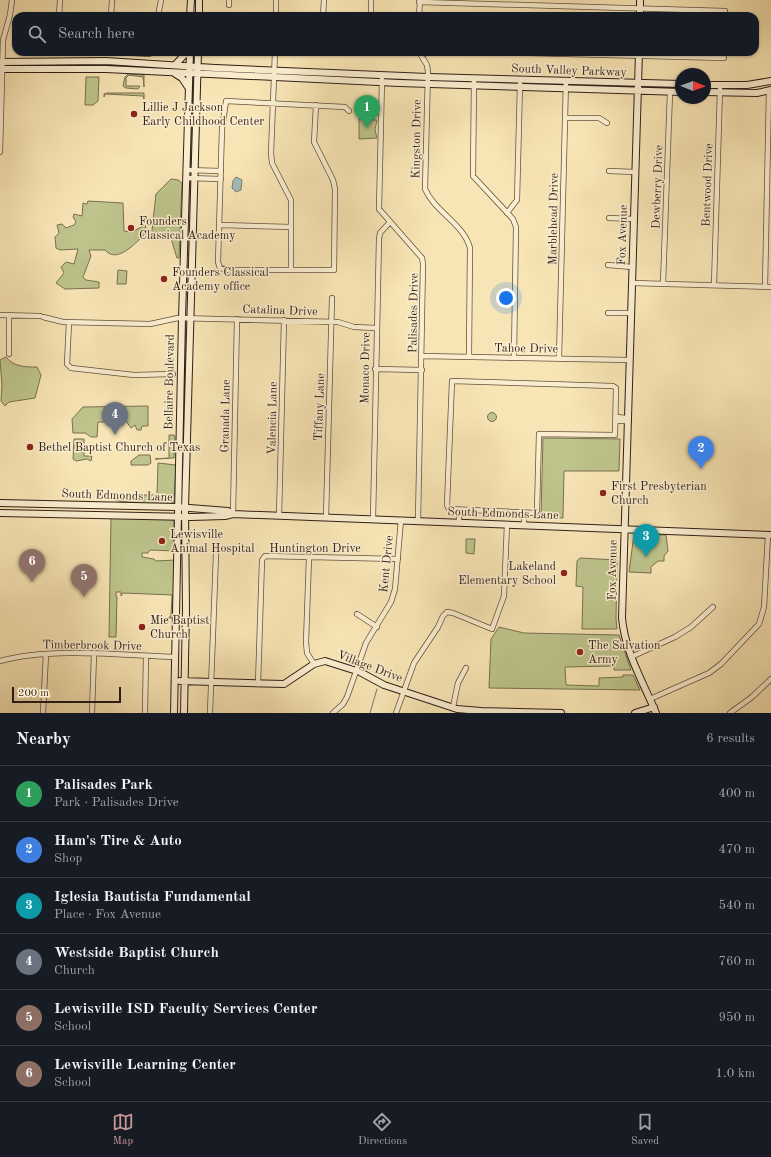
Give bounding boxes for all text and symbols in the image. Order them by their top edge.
search box [12,12,759,56]
icon: search [26,23,48,45]
text: Search here [58,27,135,42]
street label: South Valley Parkway [511,63,628,79]
north arrow [675,68,711,104]
pin: 1 [354,95,380,128]
street label: Kingston Drive [410,99,424,179]
place label: Lillie J Jackson Early Childhood Center [142,102,264,128]
marker: Lillie J Jackson Early Childhood Center [129,109,139,119]
street label: Bentwood Drive [701,143,715,227]
street label: Dewberry Drive [651,144,665,229]
street label: Marblehead Drive [547,172,561,265]
street label: Fox Avenue [616,204,630,266]
place label: Founders Classical Academy [139,216,236,242]
marker: Founders Classical Academy [126,223,136,233]
place label: Founders Classical Academy office [172,267,269,293]
street label: Palisades Drive [407,272,421,353]
marker: Founders Classical Academy office [159,274,169,284]
your location [496,288,516,308]
street label: Catalina Drive [242,304,318,318]
street label: Monaco Drive [359,332,373,404]
street label: Bellaire Boulevard [163,334,177,430]
street label: Tahoe Drive [494,342,559,356]
street label: Tiffany Lane [313,372,327,441]
street label: Granada Lane [219,379,233,453]
street label: Valencia Lane [266,381,280,455]
pin: 4 [102,402,128,435]
pin: 2 [688,436,714,469]
marker: Bethel Baptist Church of Texas [25,442,35,452]
place label: Bethel Baptist Church of Texas [38,442,200,454]
place label: First Presbyterian Church [611,481,707,507]
street label: South Edmonds Lane [61,488,173,504]
marker: First Presbyterian Church [598,488,608,498]
street label: South Edmonds Lane [447,506,559,522]
pin: 3 [633,524,659,557]
place label: Lewisville Animal Hospital [170,529,254,555]
street label: Kent Drive [378,534,396,593]
marker: Lewisville Animal Hospital [157,536,167,546]
street label: Fox Avenue [606,539,620,600]
street label: Huntington Drive [269,543,361,555]
pin: 6 [19,549,45,582]
place label: Lakeland Elementary School [458,561,556,587]
pin: 5 [71,564,97,597]
marker: Lakeland Elementary School [559,568,569,578]
place label: Mie Baptist Church [150,615,209,641]
marker: Mie Baptist Church [137,622,147,632]
street label: Timberbrook Drive [42,639,142,653]
place label: The Salvation Army [588,640,661,666]
marker: The Salvation Army [575,647,585,657]
street label: Village Drive [335,649,404,685]
scale bar [12,685,121,704]
text: 200 m [18,688,49,699]
text: Nearby [16,731,71,748]
text: 6 results [706,732,755,745]
text: Palisades Park [54,778,153,793]
text: 1 [25,787,33,800]
text: 400 m [718,787,755,800]
text: Park · Palisades Drive [54,796,179,809]
text: Ham's Tire & Auto [54,834,182,849]
text: 2 [25,843,33,856]
text: 470 m [718,843,755,856]
text: Shop [54,852,82,865]
text: Iglesia Bautista Fundamental [54,890,251,905]
text: 3 [25,899,33,912]
text: 540 m [718,899,755,912]
text: Place · Fox Avenue [54,908,161,921]
text: Westside Baptist Church [54,946,219,961]
text: 4 [25,955,33,968]
text: 760 m [718,955,755,968]
text: Church [54,964,95,977]
text: Lewisville ISD Faculty Services Center [54,1002,317,1017]
text: 5 [25,1011,33,1024]
text: 950 m [718,1011,755,1024]
text: School [54,1020,91,1033]
text: Lewisville Learning Center [54,1058,236,1073]
text: 6 [25,1067,33,1080]
text: 1.0 km [716,1067,755,1080]
text: School [54,1076,91,1089]
tab: Map [112,1111,134,1149]
tab: Directions [358,1111,407,1149]
tab: Saved [631,1111,659,1149]

